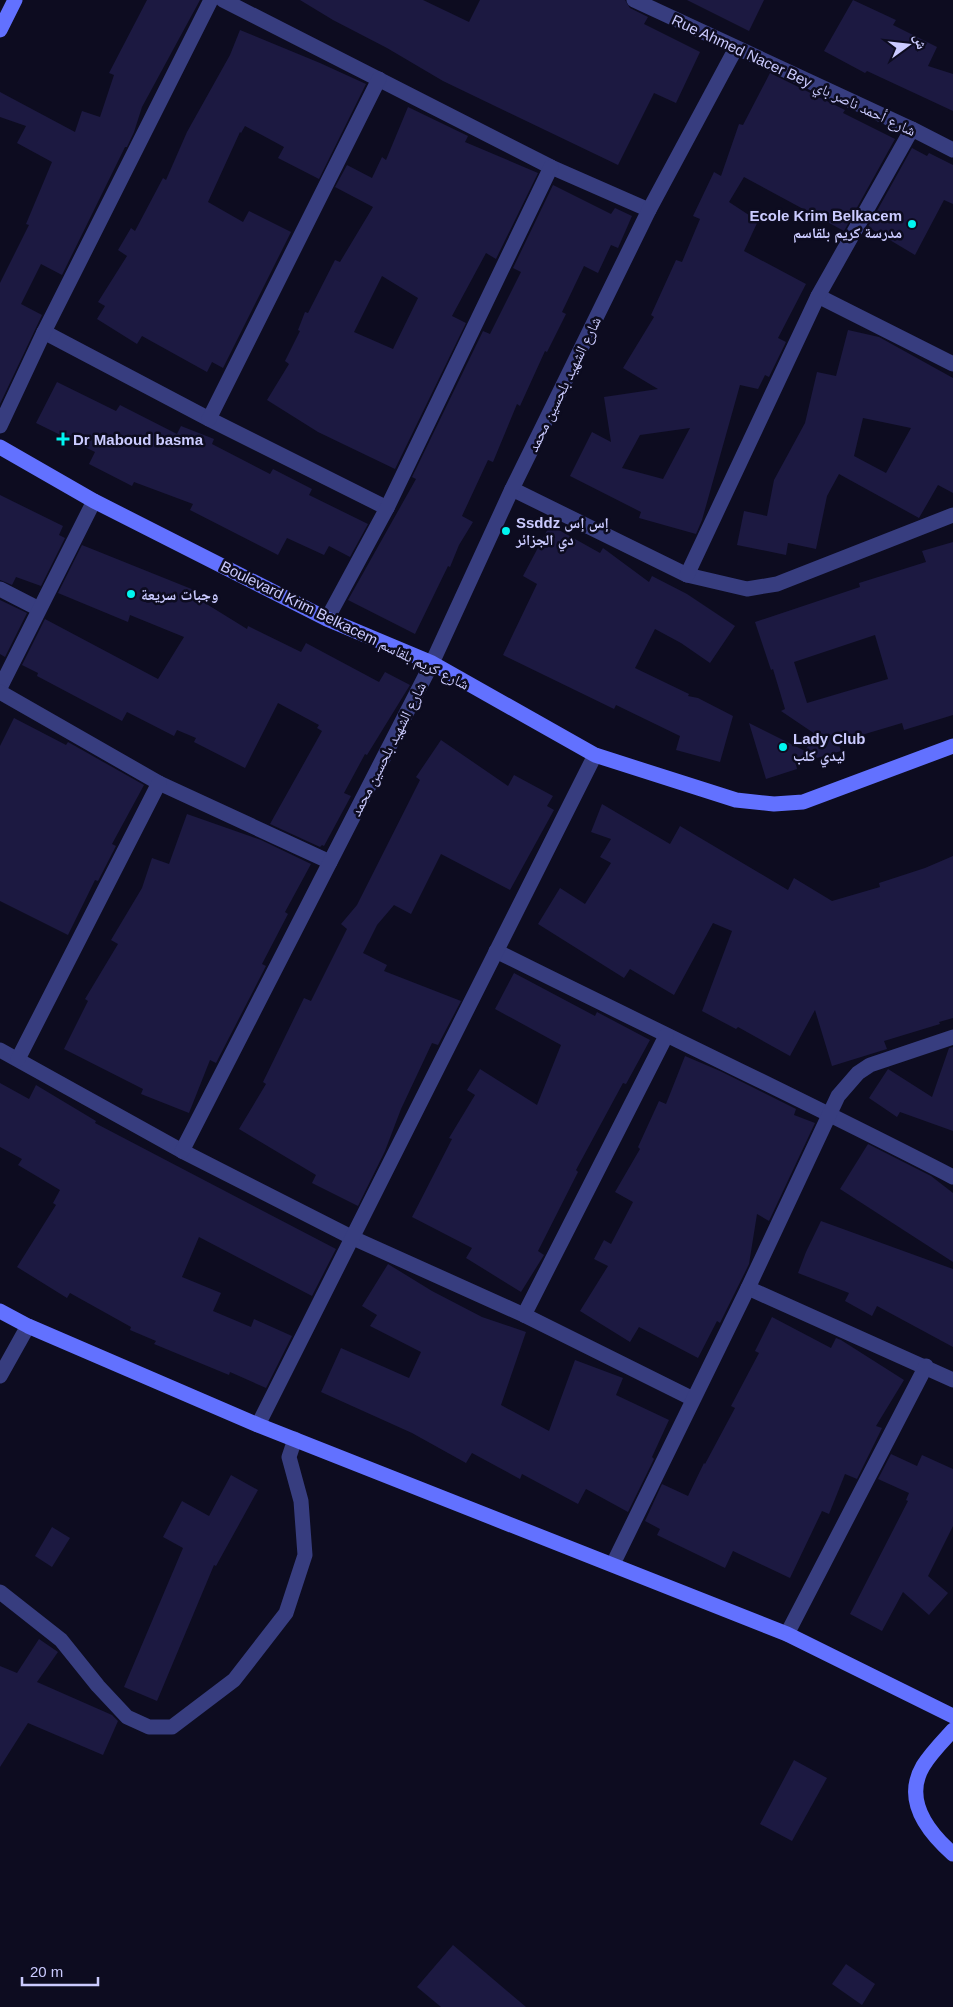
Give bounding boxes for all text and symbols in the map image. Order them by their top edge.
street label: Rue Ahmed Nacer Bey شارع أحمد ناصر باي [669,10,919,140]
north arrow [883,20,933,70]
place label: Ecole Krim Belkacem مدرسة كريم بلقاسم [749,207,902,243]
marker: Ecole Krim Belkacem مدرسة كريم بلقاسم [906,218,918,230]
street label: شارع الشهيد بلحسين محمد [524,314,606,455]
place label: Dr Maboud basma [73,431,204,448]
marker: Dr Maboud basma [57,433,69,445]
place label: Ssddz إس إس دي الجزائر [515,514,609,551]
marker: Ssddz إس إس دي الجزائر [500,525,512,537]
street label: Boulevard Krim Belkacem شارع كريم بلقاسم [217,557,472,695]
place label: وجبات سريعة [141,586,218,603]
marker: وجبات سريعة [125,588,137,600]
street label: شارع الشهيد بلحسين محمد [347,679,431,820]
place label: Lady Club ليدي كلب [793,730,866,767]
marker: Lady Club ليدي كلب [777,741,789,753]
scale bar [22,1954,99,1986]
text: 20 m [30,1963,63,1980]

